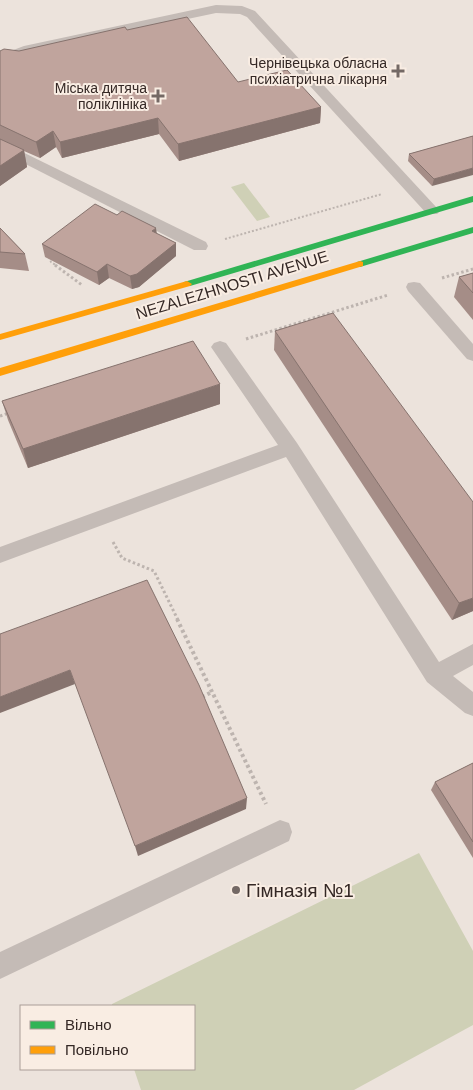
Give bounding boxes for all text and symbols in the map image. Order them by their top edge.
place label: Чернівецька обласна психіатрична лікарня [249,55,387,87]
marker: Чернівецька обласна психіатрична лікарня [391,64,405,78]
place label: Міська дитяча поліклініка [55,80,147,112]
marker: Міська дитяча поліклініка [151,89,165,103]
street label: NEZALEZHNOSTI AVENUE [134,248,330,322]
place label: Гімназія №1 [246,880,354,901]
marker: Гімназія №1 [230,884,242,896]
legend [20,1005,195,1070]
text: Вільно [65,1016,112,1033]
text: Повільно [65,1041,129,1058]

